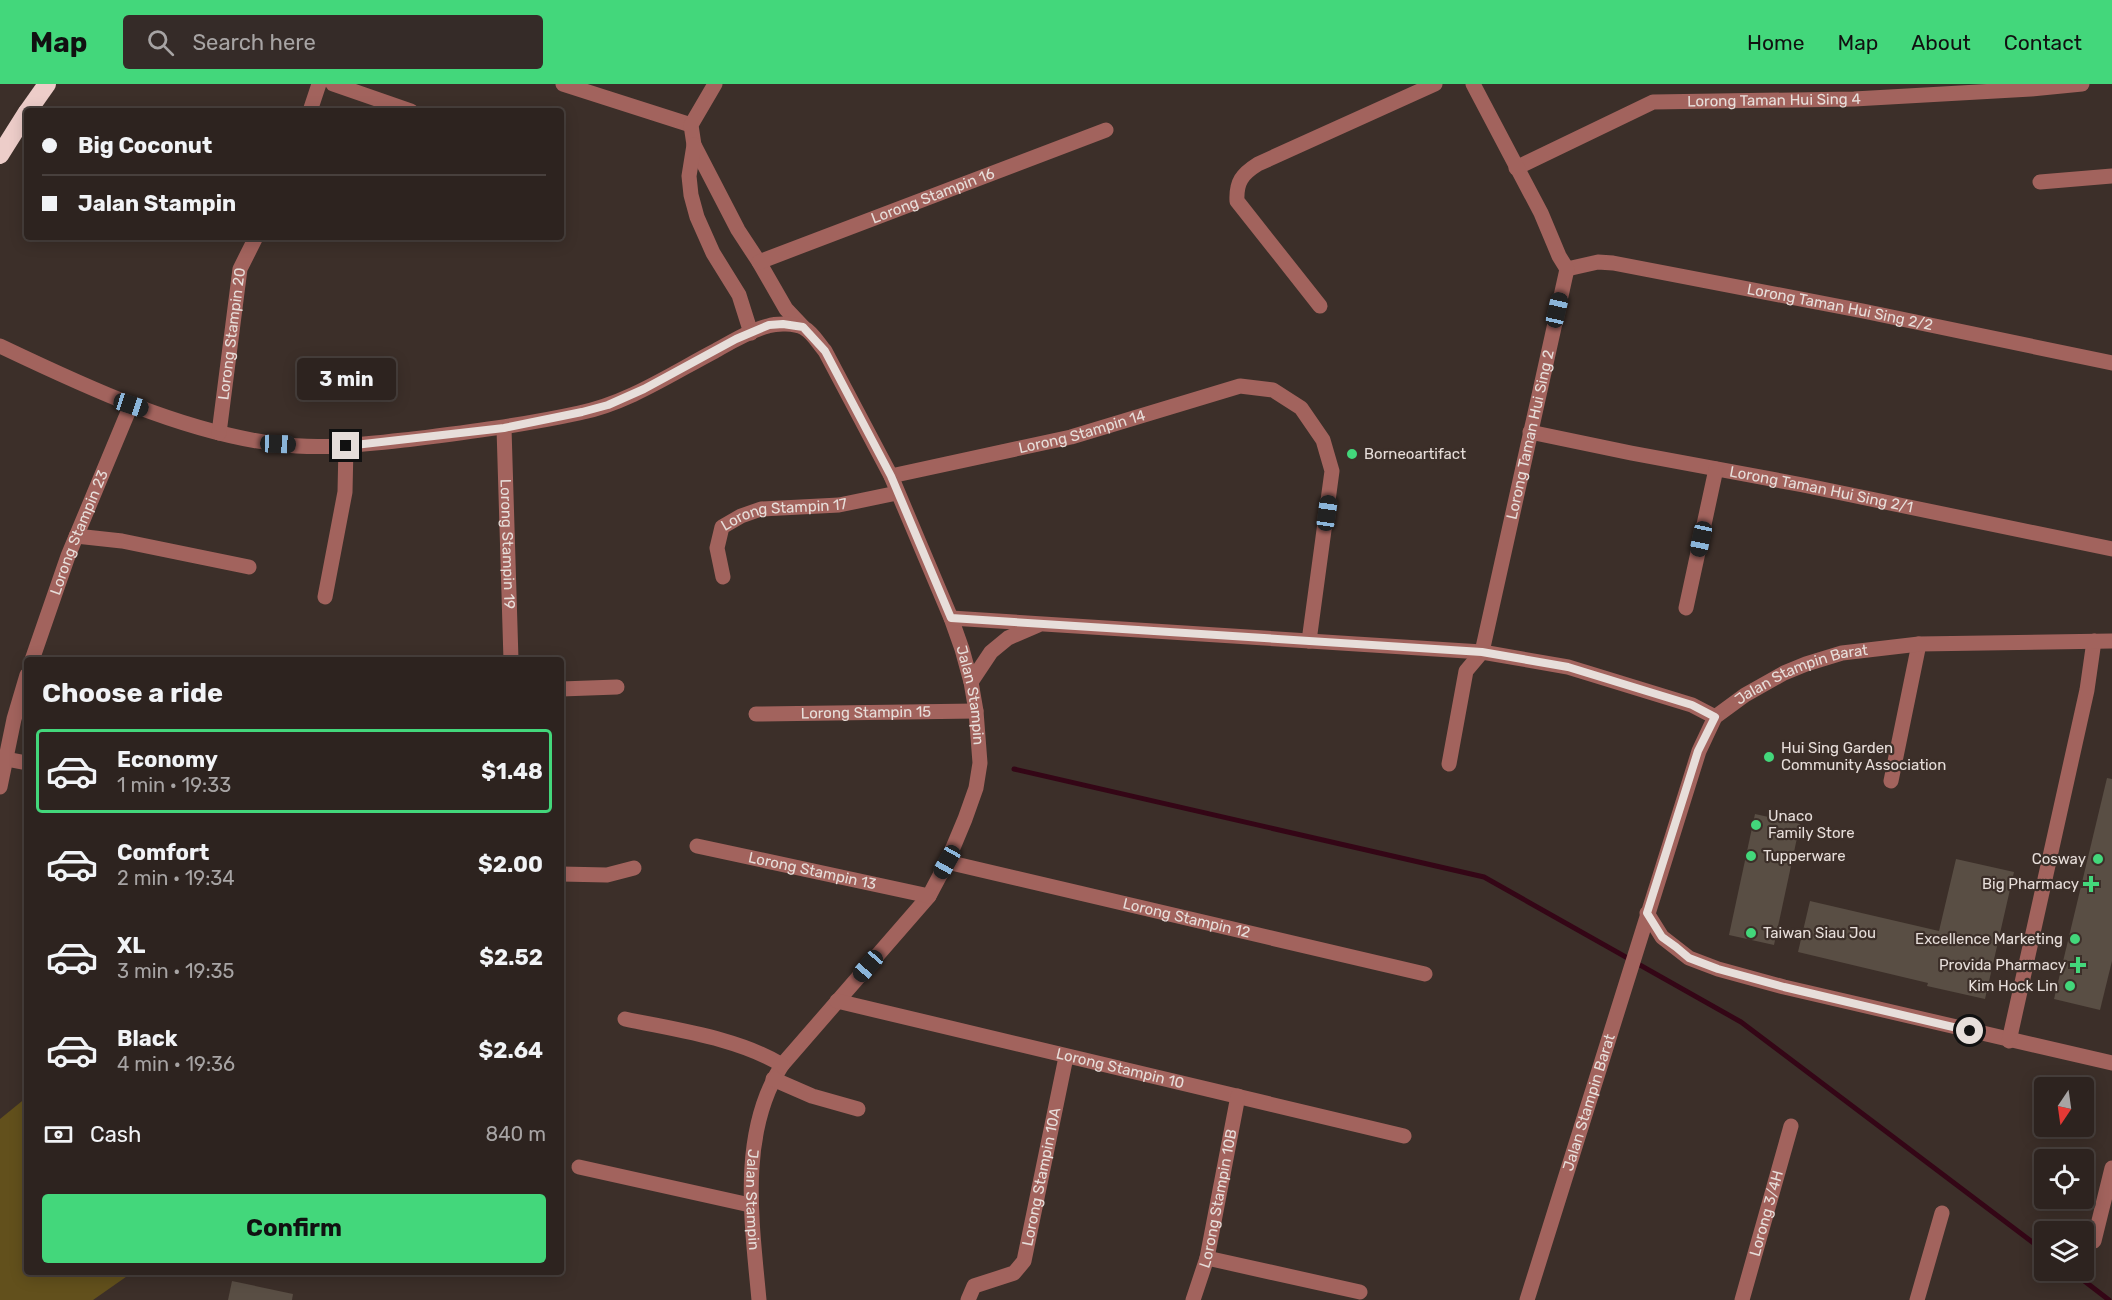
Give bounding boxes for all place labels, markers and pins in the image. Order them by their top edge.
place label: Borneoartifact [1364,445,1466,463]
marker: Borneoartifact [1345,447,1359,461]
place label: Hui Sing Garden Community Association [1781,739,1946,774]
marker: Hui Sing Garden Community Association [1762,750,1776,764]
place label: Unaco Family Store [1768,807,1855,842]
marker: Unaco Family Store [1749,818,1763,832]
place label: Tupperware [1763,847,1846,865]
marker: Tupperware [1744,849,1758,863]
place label: Cosway [2032,850,2086,868]
marker: Cosway [2091,852,2105,866]
place label: Big Pharmacy [1982,875,2079,893]
marker: Big Pharmacy [2084,877,2098,891]
place label: Taiwan Siau Jou [1763,924,1876,942]
marker: Taiwan Siau Jou [1744,926,1758,940]
place label: Excellence Marketing [1915,930,2063,948]
marker: Excellence Marketing [2068,932,2082,946]
place label: Provida Pharmacy [1939,956,2066,974]
marker: Provida Pharmacy [2071,958,2085,972]
place label: Kim Hock Lin [1968,977,2058,995]
marker: Kim Hock Lin [2063,979,2077,993]

